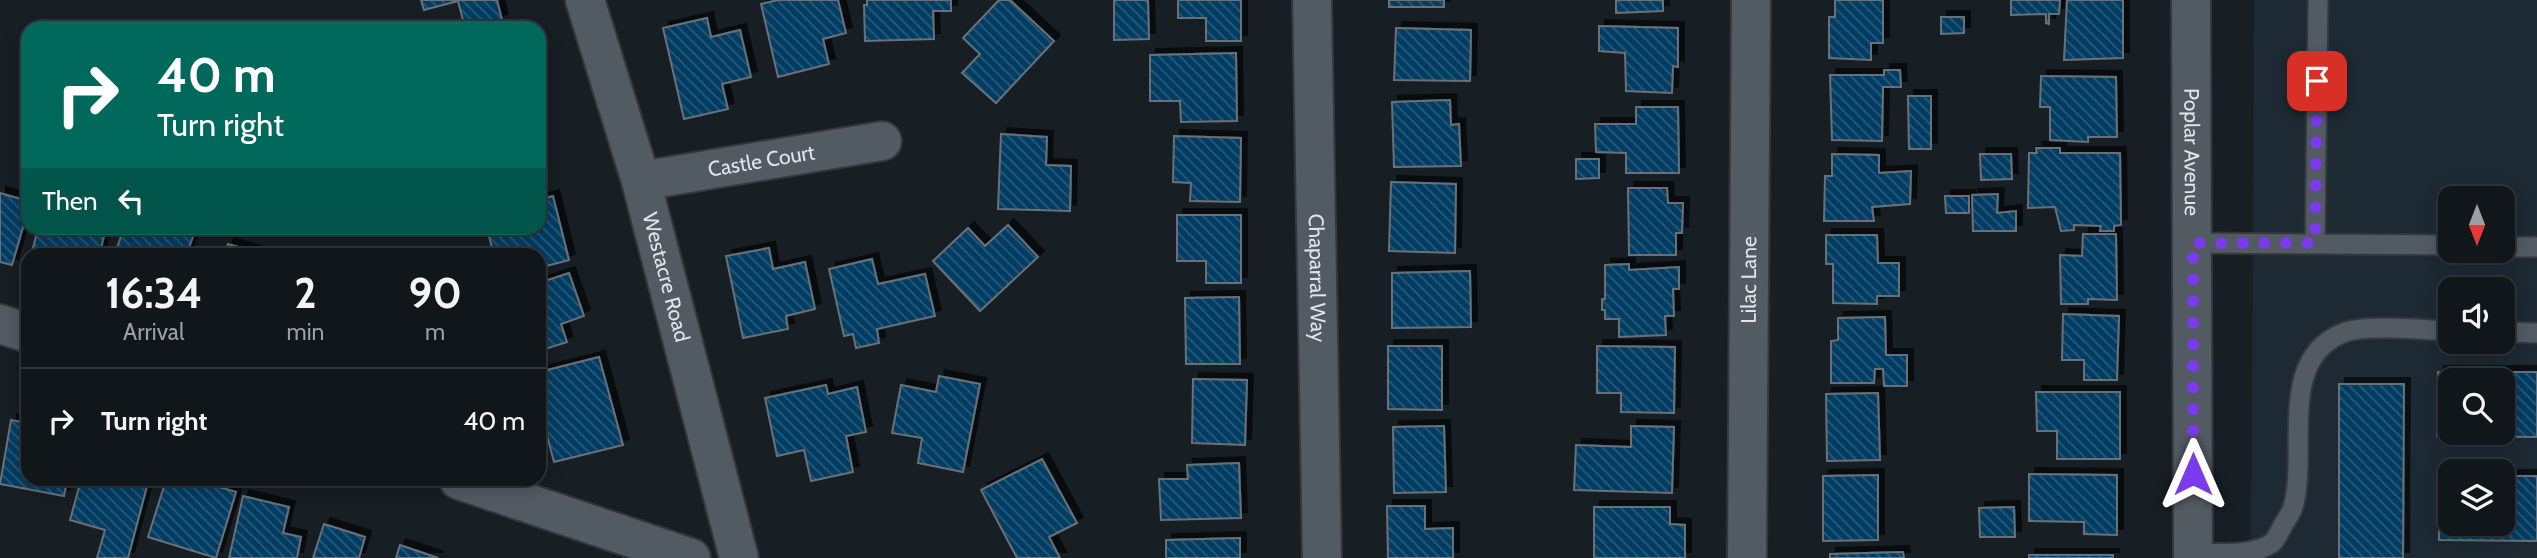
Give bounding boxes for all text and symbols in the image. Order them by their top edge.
text: 40 m [157,45,276,104]
icon: right [42,49,133,140]
pin [2287,51,2347,111]
icon: arrive [2298,62,2336,100]
street label: Poplar Avenue [2179,88,2205,216]
text: Turn right [157,105,284,144]
street label: Castle Court [706,139,817,182]
icon: left [112,182,150,220]
text: Then [42,185,98,217]
north arrow [2438,186,2515,262]
map controls [2438,186,2515,536]
street label: Westacre Road [638,210,695,345]
street label: Chaparral Way [1304,213,1331,343]
street label: Lilac Lane [1736,236,1761,324]
text: 16:34 [105,267,202,319]
text: 2 [294,267,317,319]
text: 90 [409,267,462,319]
button: sound [2438,277,2515,354]
text: Arrival [123,318,184,346]
text: min [286,318,324,346]
text: m [425,318,445,346]
button: search [2438,368,2515,445]
icon: right [42,402,80,440]
text: Turn right [101,405,207,437]
text: 40 m [463,405,525,437]
position arrow [2156,437,2230,511]
button: layers [2438,459,2515,536]

